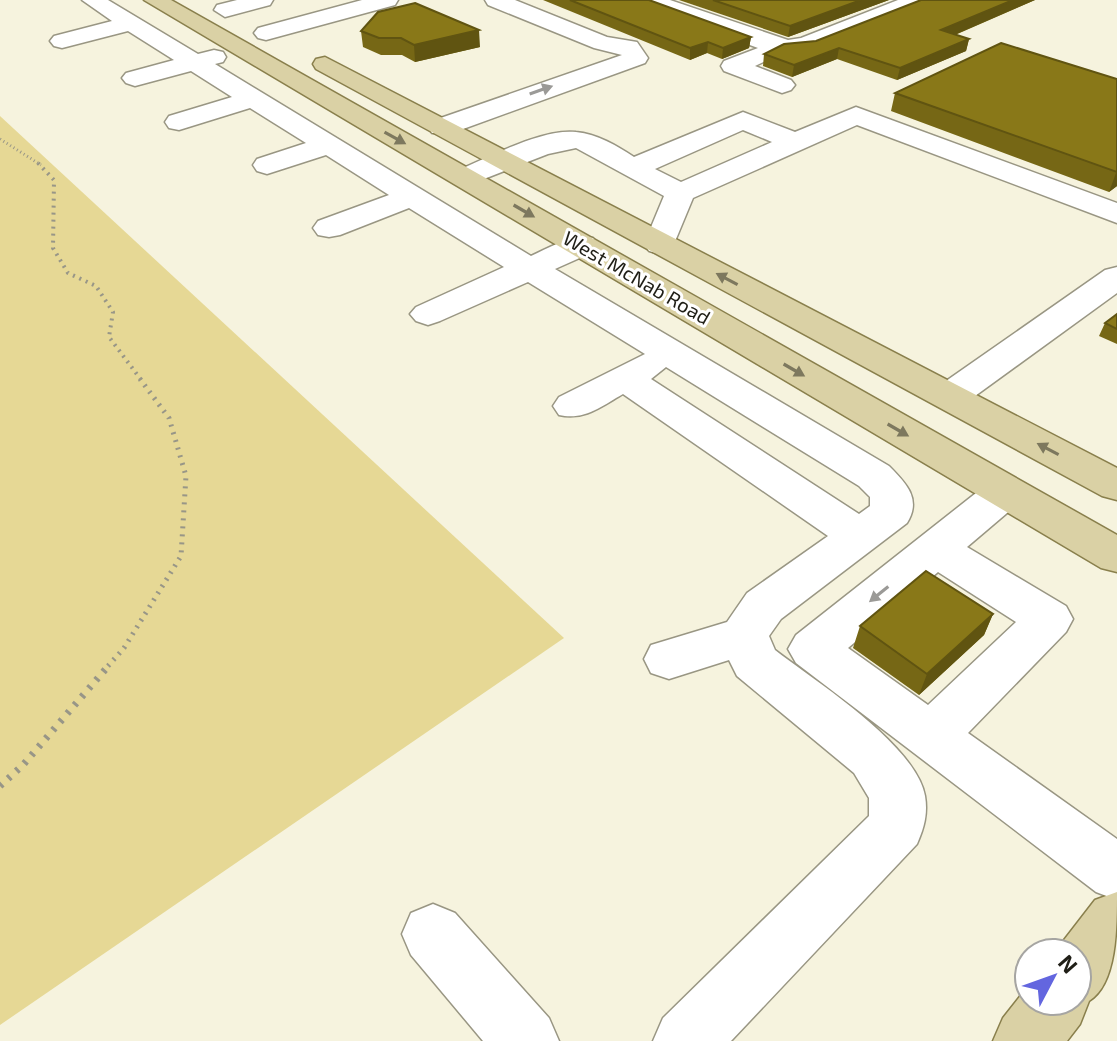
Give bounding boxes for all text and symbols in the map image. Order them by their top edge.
one-way arrow [530,84,554,96]
one-way arrow [384,131,406,145]
one-way arrow [513,204,535,218]
street label: West McNab Road [559,225,715,329]
one-way arrow [716,273,739,286]
one-way arrow [783,363,805,377]
one-way arrow [887,423,909,437]
one-way arrow [1037,442,1060,455]
one-way arrow [869,585,889,602]
north arrow [1013,937,1093,1017]
text: N [1054,949,1084,978]

